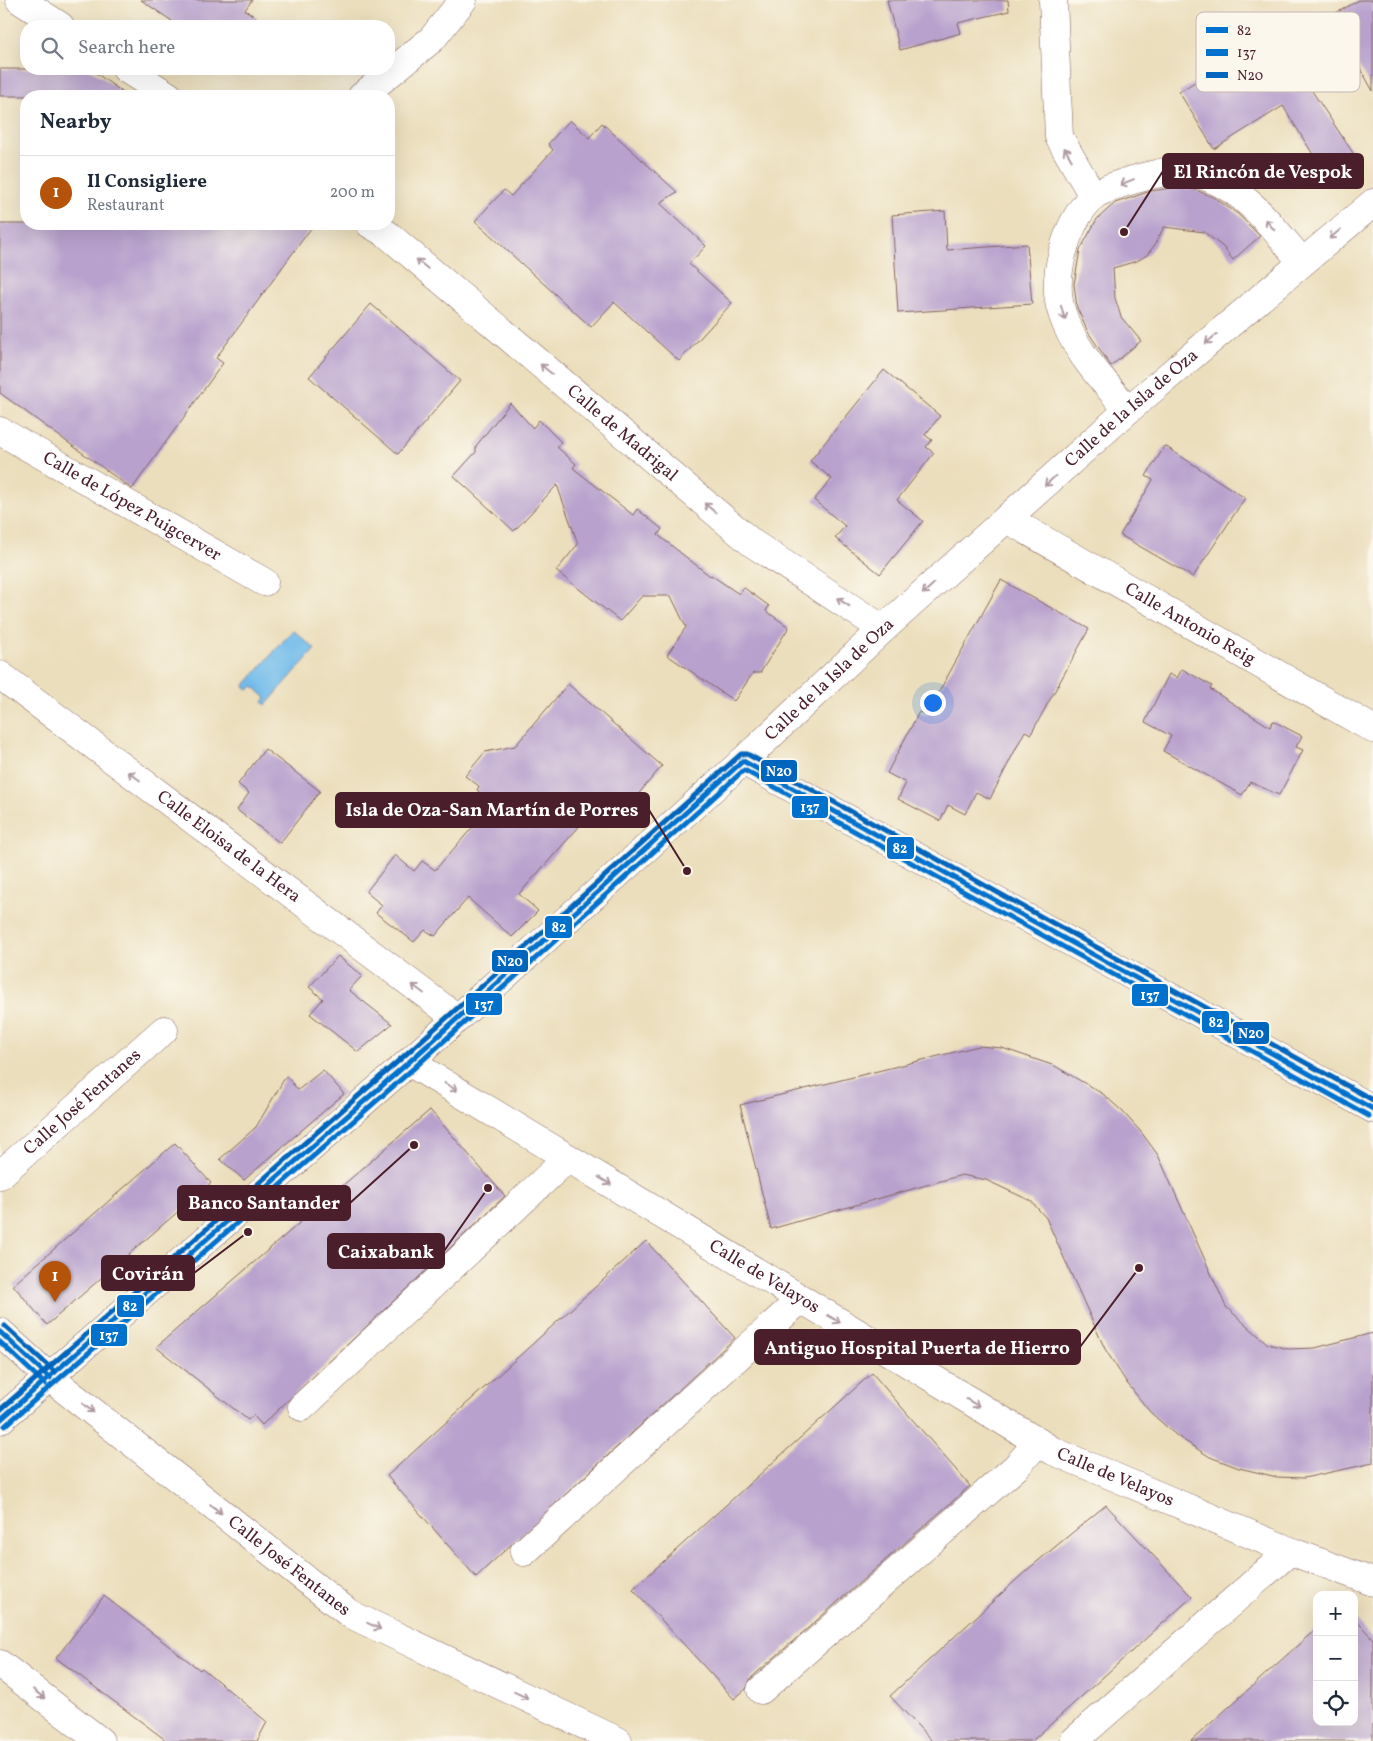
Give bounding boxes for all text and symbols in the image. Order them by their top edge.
legend [1196,12,1360,92]
search box [20,20,395,75]
text: 82 [1237,22,1252,41]
icon: search [38,34,66,62]
text: Search here [78,35,175,61]
text: 137 [1237,44,1257,63]
text: N20 [1237,67,1263,86]
text: Nearby [40,108,111,137]
one-way arrow [1063,148,1073,162]
callout: El Rincón de Vespok [1163,154,1363,188]
text: El Rincón de Vespok [1174,160,1353,186]
text: Il Consigliere [87,169,207,195]
one-way arrow [1120,178,1135,187]
text: 1 [53,182,59,204]
text: 200 m [330,182,375,204]
text: Restaurant [87,195,165,217]
one-way arrow [1265,219,1276,232]
one-way arrow [1329,229,1342,240]
one-way arrow [416,259,429,270]
one-way arrow [1058,304,1068,320]
one-way arrow [1205,333,1218,344]
street label: Calle de la Isla de Oza [1059,343,1204,473]
one-way arrow [540,364,553,375]
street label: Calle de Madrigal [561,379,683,487]
street label: Calle de López Puigcerver [38,445,226,568]
one-way arrow [1043,475,1056,487]
one-way arrow [704,502,717,514]
street label: Calle Antonio Reig [1120,577,1260,672]
one-way arrow [922,583,935,595]
one-way arrow [836,597,850,607]
street label: Calle de la Isla de Oza [759,612,900,747]
your location [920,690,946,716]
line badge: N20 [760,759,798,783]
text: N20 [766,763,792,782]
one-way arrow [127,771,141,781]
street label: Calle Eloisa de la Hera [152,784,306,909]
callout: Isla de Oza-San Martín de Porres [336,793,649,827]
line badge: 137 [791,795,829,819]
text: Isla de Oza-San Martín de Porres [345,798,639,824]
text: 137 [800,799,820,818]
line badge: 82 [886,836,915,860]
text: 82 [893,840,907,859]
line badge: 82 [544,915,573,939]
text: 82 [552,919,566,938]
line badge: N20 [491,949,529,973]
text: N20 [497,953,523,972]
line badge: 137 [1131,983,1169,1007]
one-way arrow [411,984,425,994]
text: 137 [1140,987,1160,1006]
line badge: 137 [465,992,503,1016]
text: 137 [474,996,494,1015]
line badge: 82 [1201,1010,1230,1034]
text: 82 [1209,1014,1223,1033]
line badge: N20 [1232,1021,1270,1045]
text: N20 [1238,1025,1264,1044]
street label: Calle José Fentanes [18,1043,147,1161]
one-way arrow [443,1083,457,1093]
one-way arrow [597,1176,611,1186]
callout: Banco Santander [178,1186,350,1220]
text: Banco Santander [188,1191,340,1217]
street label: Calle de Velayos [704,1233,824,1320]
callout: Caixabank [328,1234,444,1268]
text: Caixabank [338,1240,435,1266]
callout: Covirán [102,1256,194,1290]
pin: 1 [39,1261,71,1302]
text: Covirán [112,1262,184,1288]
line badge: 82 [116,1294,145,1318]
text: 82 [123,1298,137,1317]
one-way arrow [826,1314,840,1324]
line badge: 137 [90,1323,128,1347]
text: 137 [99,1327,119,1346]
callout: Antiguo Hospital Puerta de Hierro [755,1330,1080,1364]
text: Antiguo Hospital Puerta de Hierro [764,1336,1070,1362]
one-way arrow [965,1398,979,1408]
one-way arrow [81,1403,94,1414]
street label: Calle de Velayos [1053,1441,1178,1513]
one-way arrow [209,1503,222,1514]
street label: Calle José Fentanes [222,1510,356,1622]
map controls [1313,1591,1358,1726]
button: + [1313,1591,1358,1636]
one-way arrow [366,1622,381,1631]
button: − [1313,1636,1358,1681]
button: locate [1313,1681,1358,1726]
one-way arrow [32,1688,45,1699]
one-way arrow [513,1691,528,1701]

